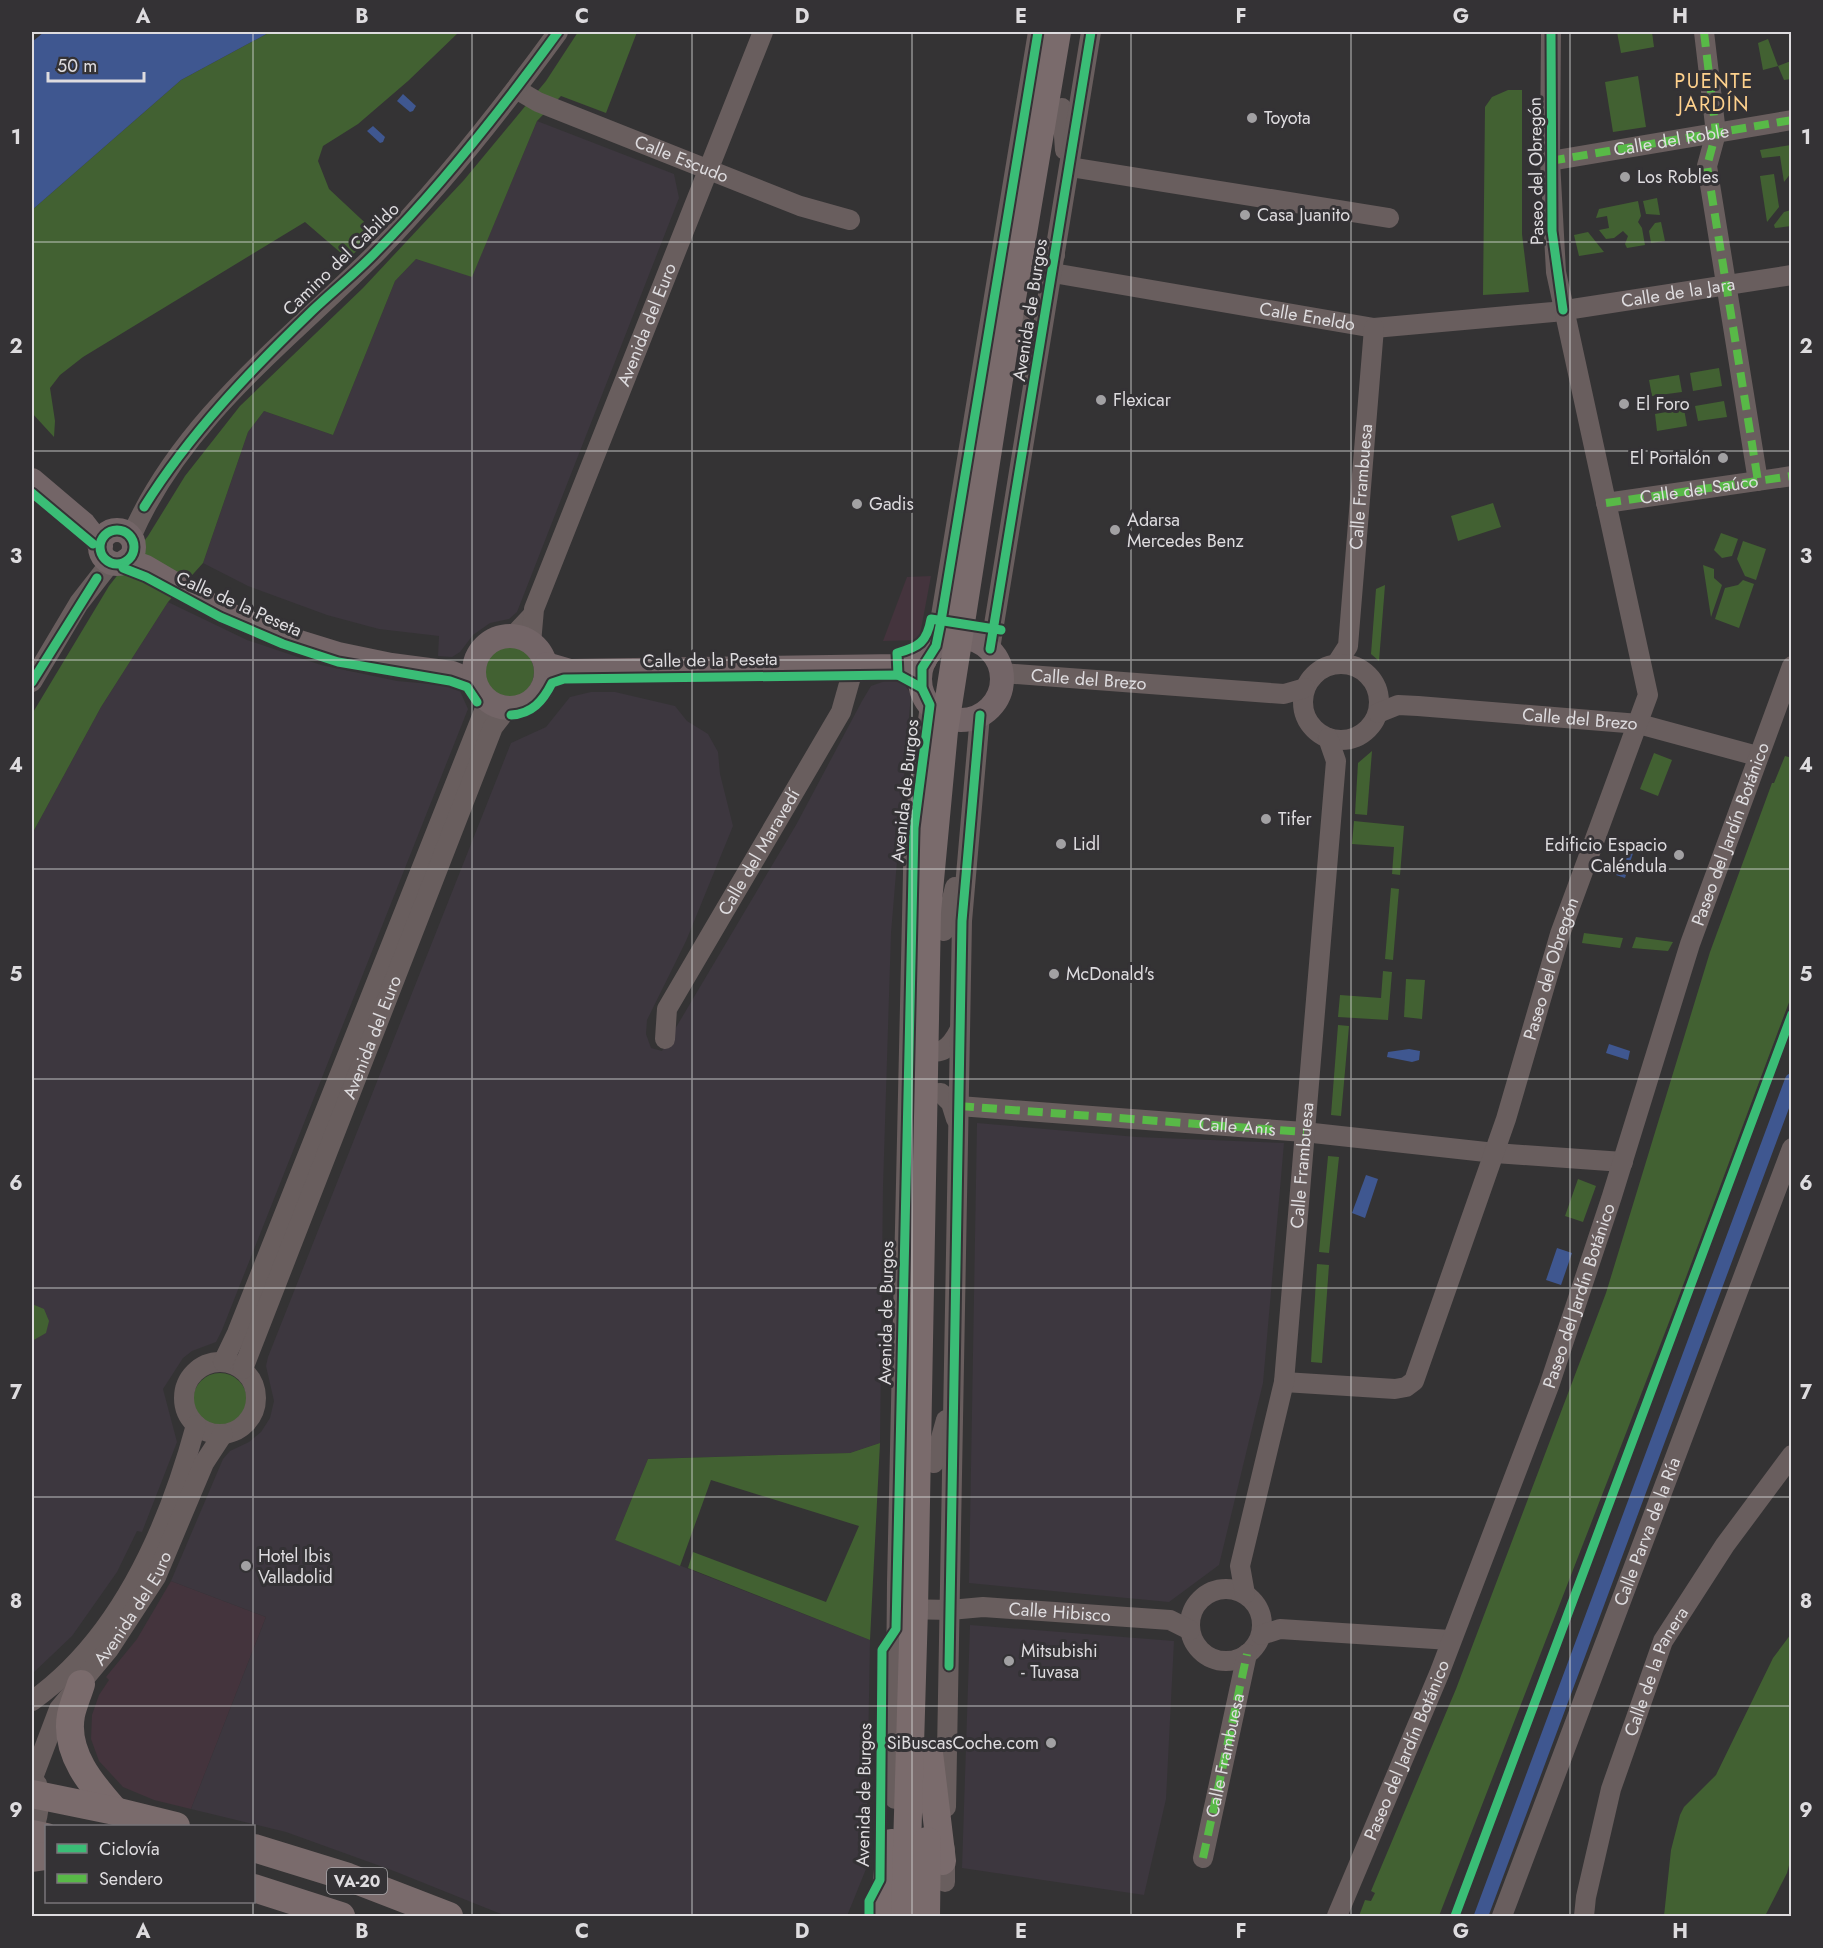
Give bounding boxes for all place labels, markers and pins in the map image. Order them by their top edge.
place label: Toyota [1264,105,1311,131]
marker: Toyota [1245,111,1259,125]
place label: Los Robles [1637,164,1718,190]
marker: Los Robles [1618,170,1632,184]
place label: Casa Juanito [1257,202,1350,228]
marker: Casa Juanito [1238,208,1252,222]
place label: Flexicar [1113,387,1172,413]
place label: El Foro [1636,391,1690,417]
marker: Flexicar [1094,393,1108,407]
marker: El Foro [1617,397,1631,411]
place label: El Portalón [1630,445,1711,471]
marker: El Portalón [1716,451,1730,465]
place label: Gadis [869,491,914,517]
marker: Gadis [850,497,864,511]
place label: Adarsa Mercedes Benz [1127,507,1245,554]
marker: Adarsa Mercedes Benz [1108,523,1122,537]
place label: Tifer [1278,806,1312,832]
marker: Tifer [1259,812,1273,826]
place label: Lidl [1073,831,1100,857]
place label: Edificio Espacio Caléndula [1545,832,1667,879]
marker: Lidl [1054,837,1068,851]
marker: Edificio Espacio Caléndula [1672,848,1686,862]
place label: McDonald's [1066,961,1154,987]
marker: McDonald's [1047,967,1061,981]
place label: Hotel Ibis Valladolid [258,1543,333,1590]
marker: Hotel Ibis Valladolid [239,1559,253,1573]
place label: Mitsubishi - Tuvasa [1021,1638,1098,1685]
marker: Mitsubishi - Tuvasa [1002,1654,1016,1668]
place label: SiBuscasCoche.com [887,1730,1039,1756]
marker: SiBuscasCoche.com [1044,1736,1058,1750]

